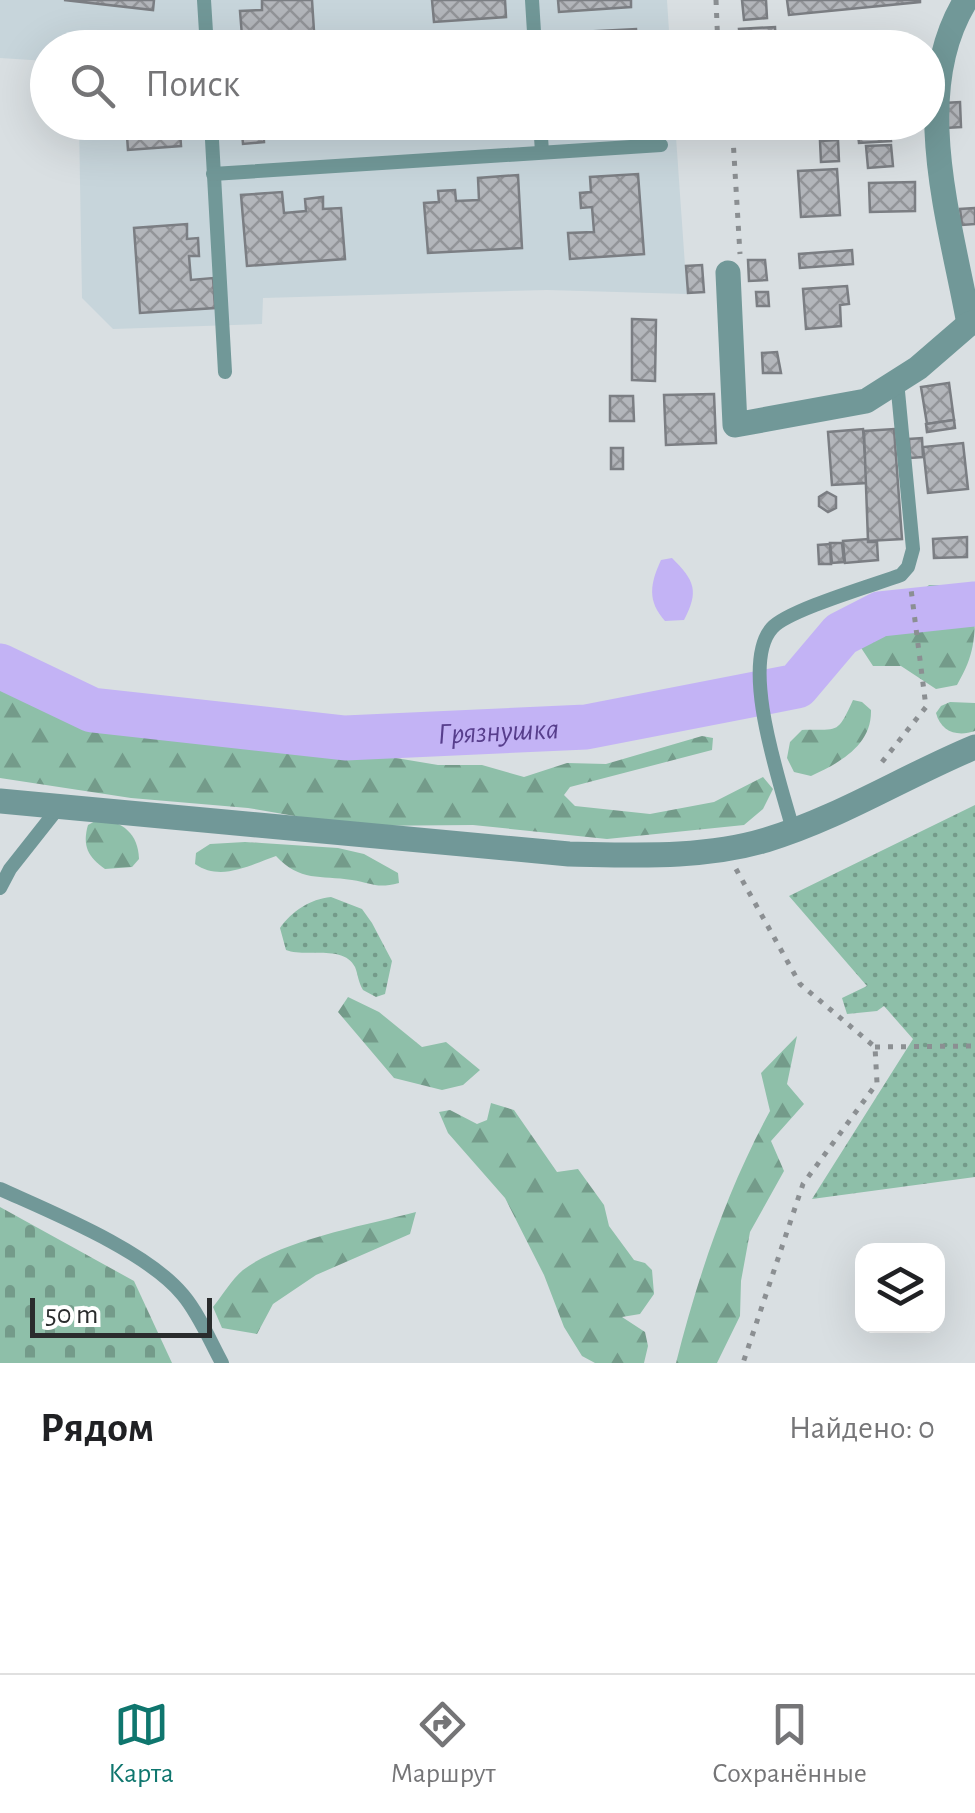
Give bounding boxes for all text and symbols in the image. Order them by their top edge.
search box [30,30,945,140]
icon: search [65,58,120,113]
text: Поиск [145,66,240,104]
water label: Грязнушка [437,714,560,750]
map controls [855,1243,945,1333]
button: layers [855,1243,945,1333]
scale bar [30,1293,212,1338]
text: 50 m [45,1301,99,1329]
text: Рядом [40,1407,154,1449]
text: Найдено: 0 [789,1412,935,1444]
tab: Карта [108,1697,174,1791]
tab: Маршрут [390,1697,496,1791]
tab: Сохранённые [712,1697,867,1791]

